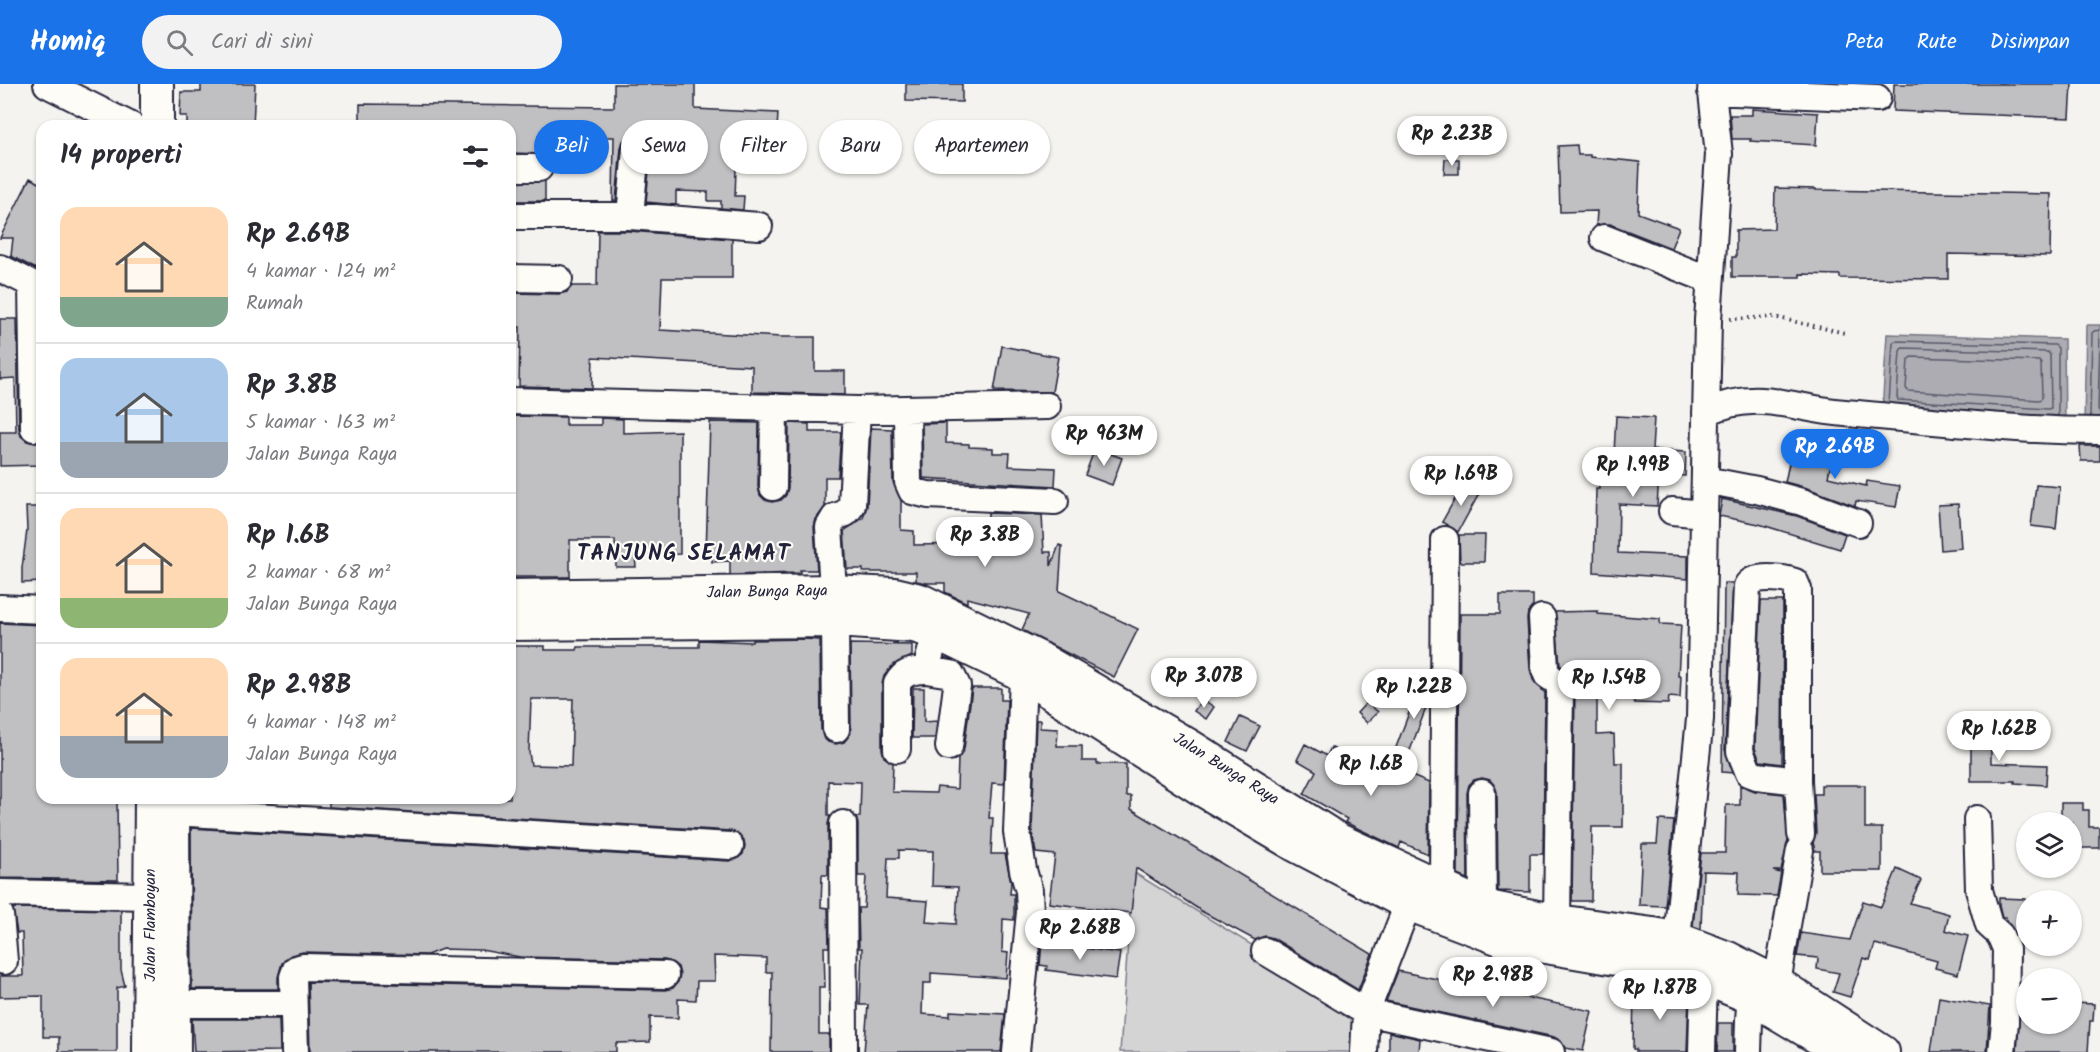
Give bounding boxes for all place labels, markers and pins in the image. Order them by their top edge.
pin: Rp 2.23B [1390,116,1514,167]
pin: Rp 963M [1049,416,1159,467]
pin: Rp 2.69B [1773,429,1897,480]
pin: Rp 1.99B [1571,447,1695,498]
pin: Rp 1.69B [1399,456,1523,507]
pin: Rp 3.8B [930,517,1040,568]
pin: Rp 3.07B [1142,658,1266,709]
pin: Rp 1.54B [1547,660,1671,711]
pin: Rp 1.22B [1352,669,1476,720]
pin: Rp 1.62B [1937,711,2061,762]
pin: Rp 1.6B [1316,746,1426,797]
pin: Rp 2.68B [1018,910,1142,961]
pin: Rp 2.98B [1431,957,1555,1008]
pin: Rp 1.87B [1598,970,1722,1021]

